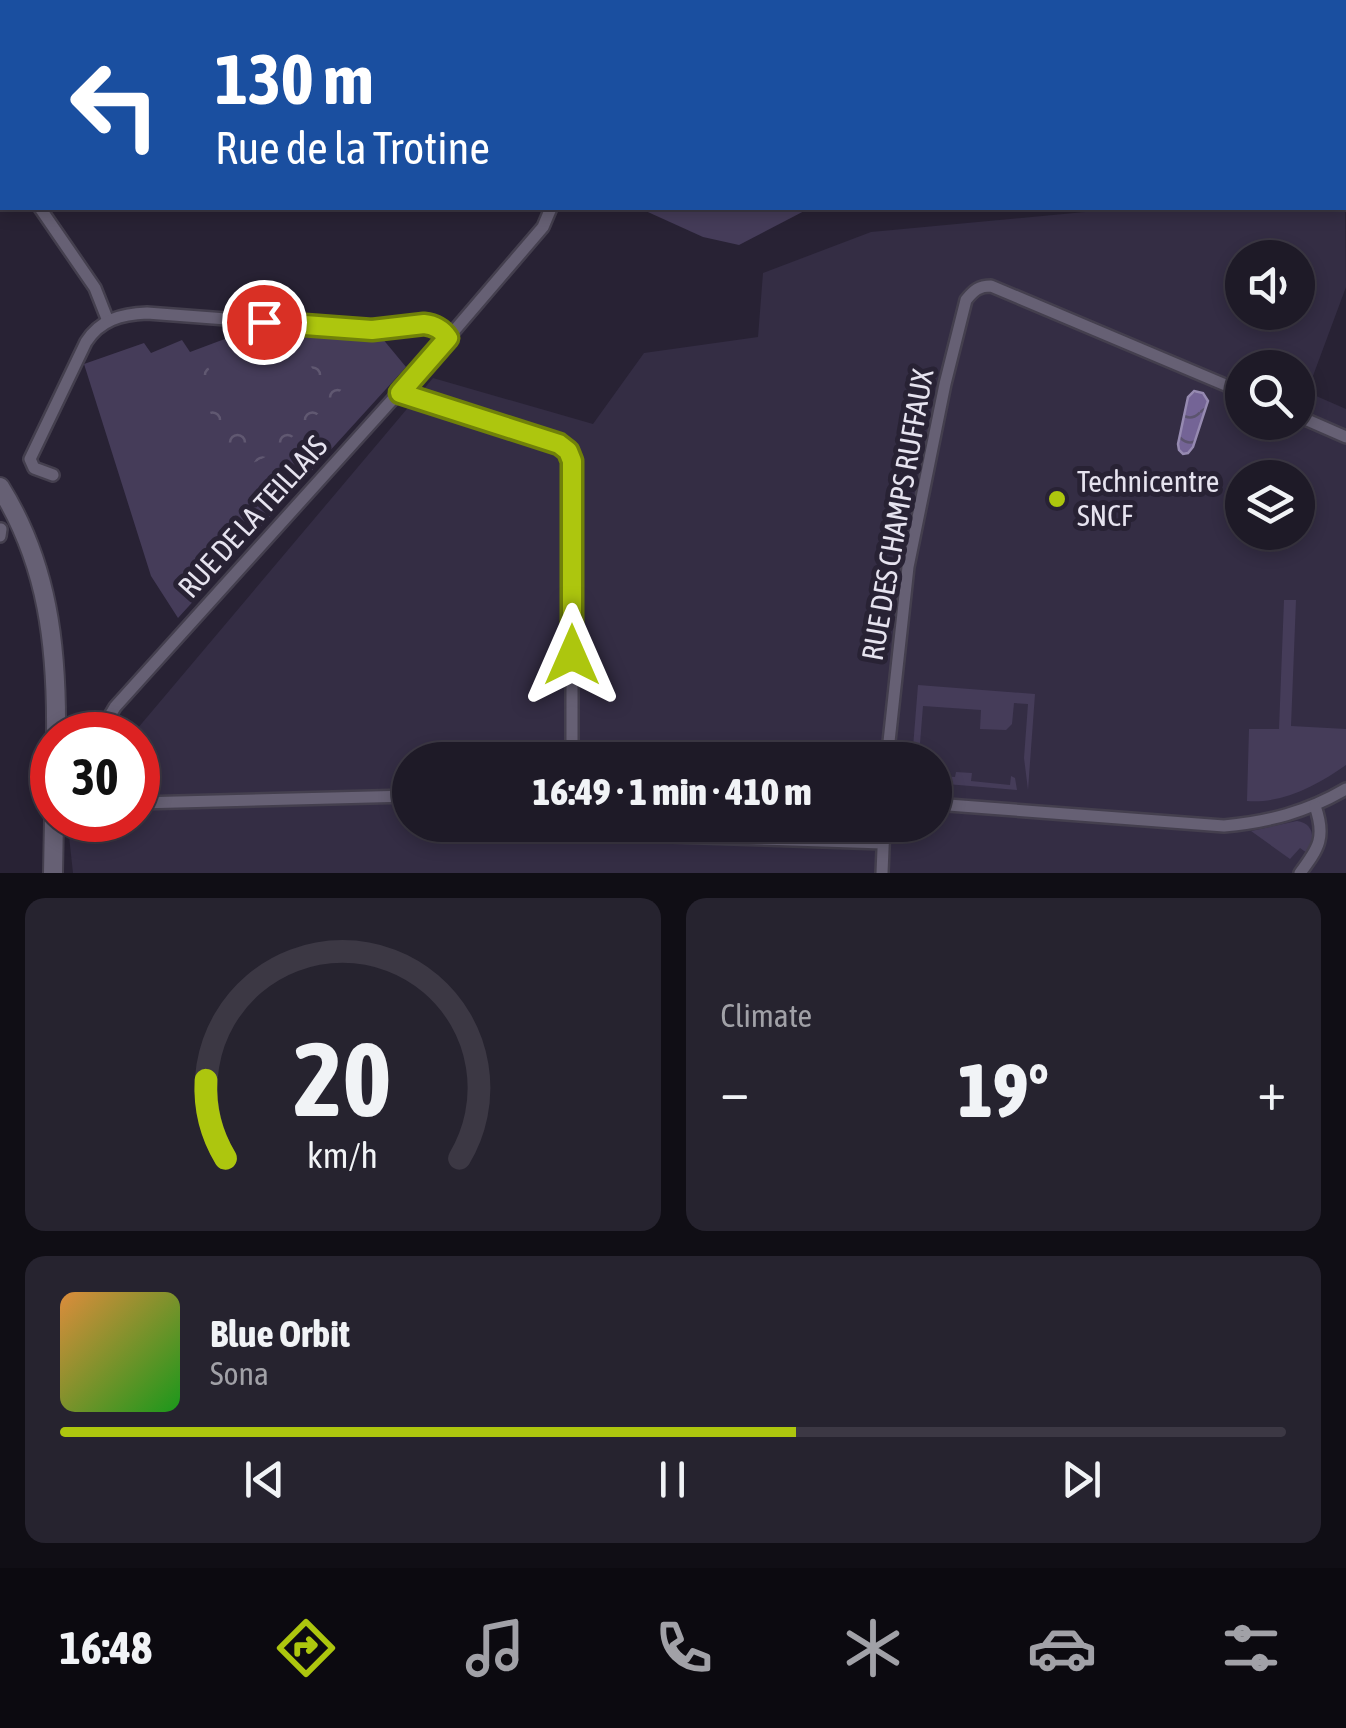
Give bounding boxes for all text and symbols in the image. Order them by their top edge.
text: 130 m [215,39,374,119]
icon: left [50,40,180,170]
text: Rue de la Trotine [215,122,490,174]
map controls [1225,240,1315,550]
button: sound [1225,240,1315,330]
pin [222,280,307,365]
icon: arrive [237,295,292,350]
button: search [1225,350,1315,440]
street label: RUE DES CHAMPS RUFFAUX [855,366,939,663]
street label: RUE DE LA TEILLAIS [171,429,334,604]
button: layers [1225,460,1315,550]
place label: Technicentre SNCF [1077,464,1219,532]
marker: Technicentre SNCF [1046,488,1068,510]
position arrow [520,603,624,707]
speed limit sign: 30 [30,712,160,842]
text: 16:49 · 1 min · 410 m [532,770,812,813]
text: Climate [721,997,812,1034]
text: 20 [294,1019,392,1138]
text: 19° [958,1047,1049,1133]
text: − [721,1059,749,1122]
text: + [1257,1059,1286,1122]
text: km/h [307,1135,378,1176]
text: Blue Orbit [210,1312,350,1355]
text: Sona [210,1355,269,1392]
icon: previous [237,1452,292,1507]
icon: pause [645,1452,700,1507]
icon: next [1054,1452,1109,1507]
icon: directions [271,1613,341,1683]
icon: music [460,1613,530,1683]
icon: phone [649,1613,719,1683]
icon: climate [838,1613,908,1683]
icon: car [1027,1613,1097,1683]
icon: filters [1216,1613,1286,1683]
text: 16:48 [60,1622,152,1674]

